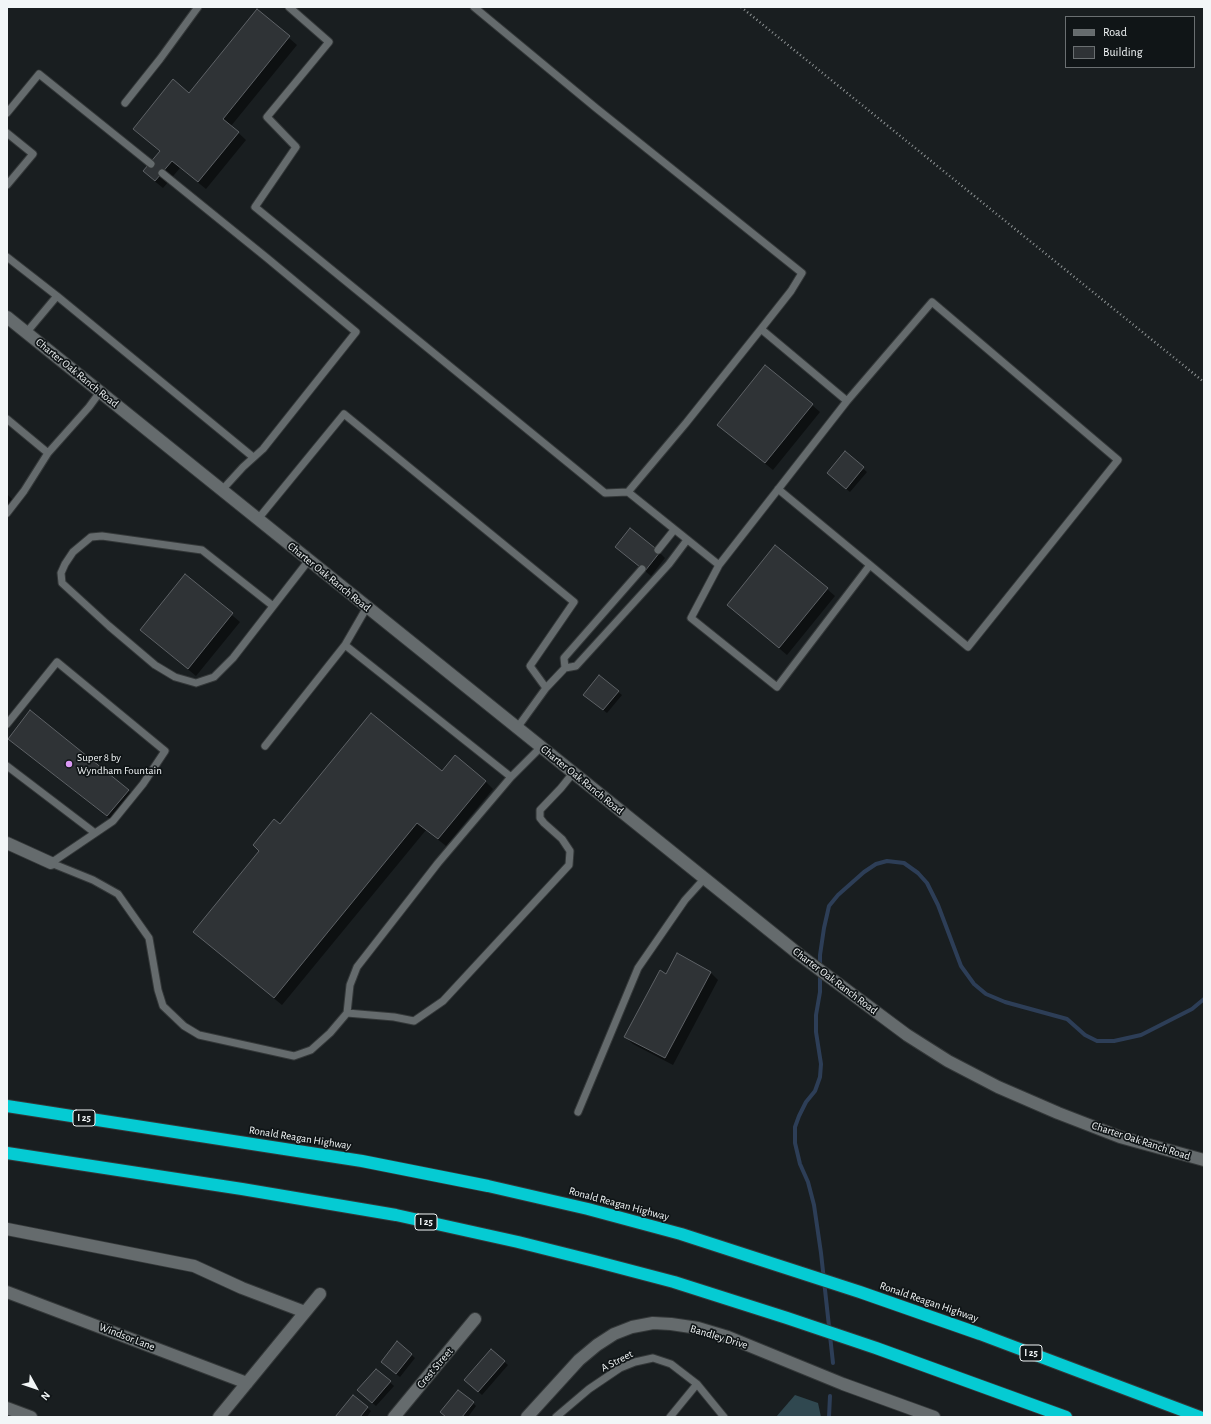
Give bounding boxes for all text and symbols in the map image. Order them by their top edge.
legend [1065,16,1195,68]
text: Road [1103,26,1127,38]
text: Building [1103,46,1143,58]
street label: Charter Oak Ranch Road [33,336,121,410]
street label: Charter Oak Ranch Road [285,540,373,614]
street label: Charter Oak Ranch Road [538,743,626,817]
place label: Super 8 by Wyndham Fountain [77,751,162,777]
marker: Super 8 by Wyndham Fountain [64,759,74,769]
street label: Charter Oak Ranch Road [790,945,880,1017]
road number: I 25 [73,1110,95,1126]
street label: Charter Oak Ranch Road [1090,1119,1192,1163]
street label: Ronald Reagan Highway [248,1123,352,1153]
street label: Ronald Reagan Highway [567,1184,671,1224]
road number: I 25 [415,1214,437,1230]
street label: Ronald Reagan Highway [878,1279,980,1325]
street label: Windsor Lane [97,1320,157,1354]
street label: Bandley Drive [689,1322,749,1352]
street label: Crest Street [414,1345,456,1391]
road number: I 25 [1020,1345,1042,1361]
street label: A Street [599,1347,635,1375]
north arrow [16,1368,56,1408]
text: N [39,1390,52,1403]

